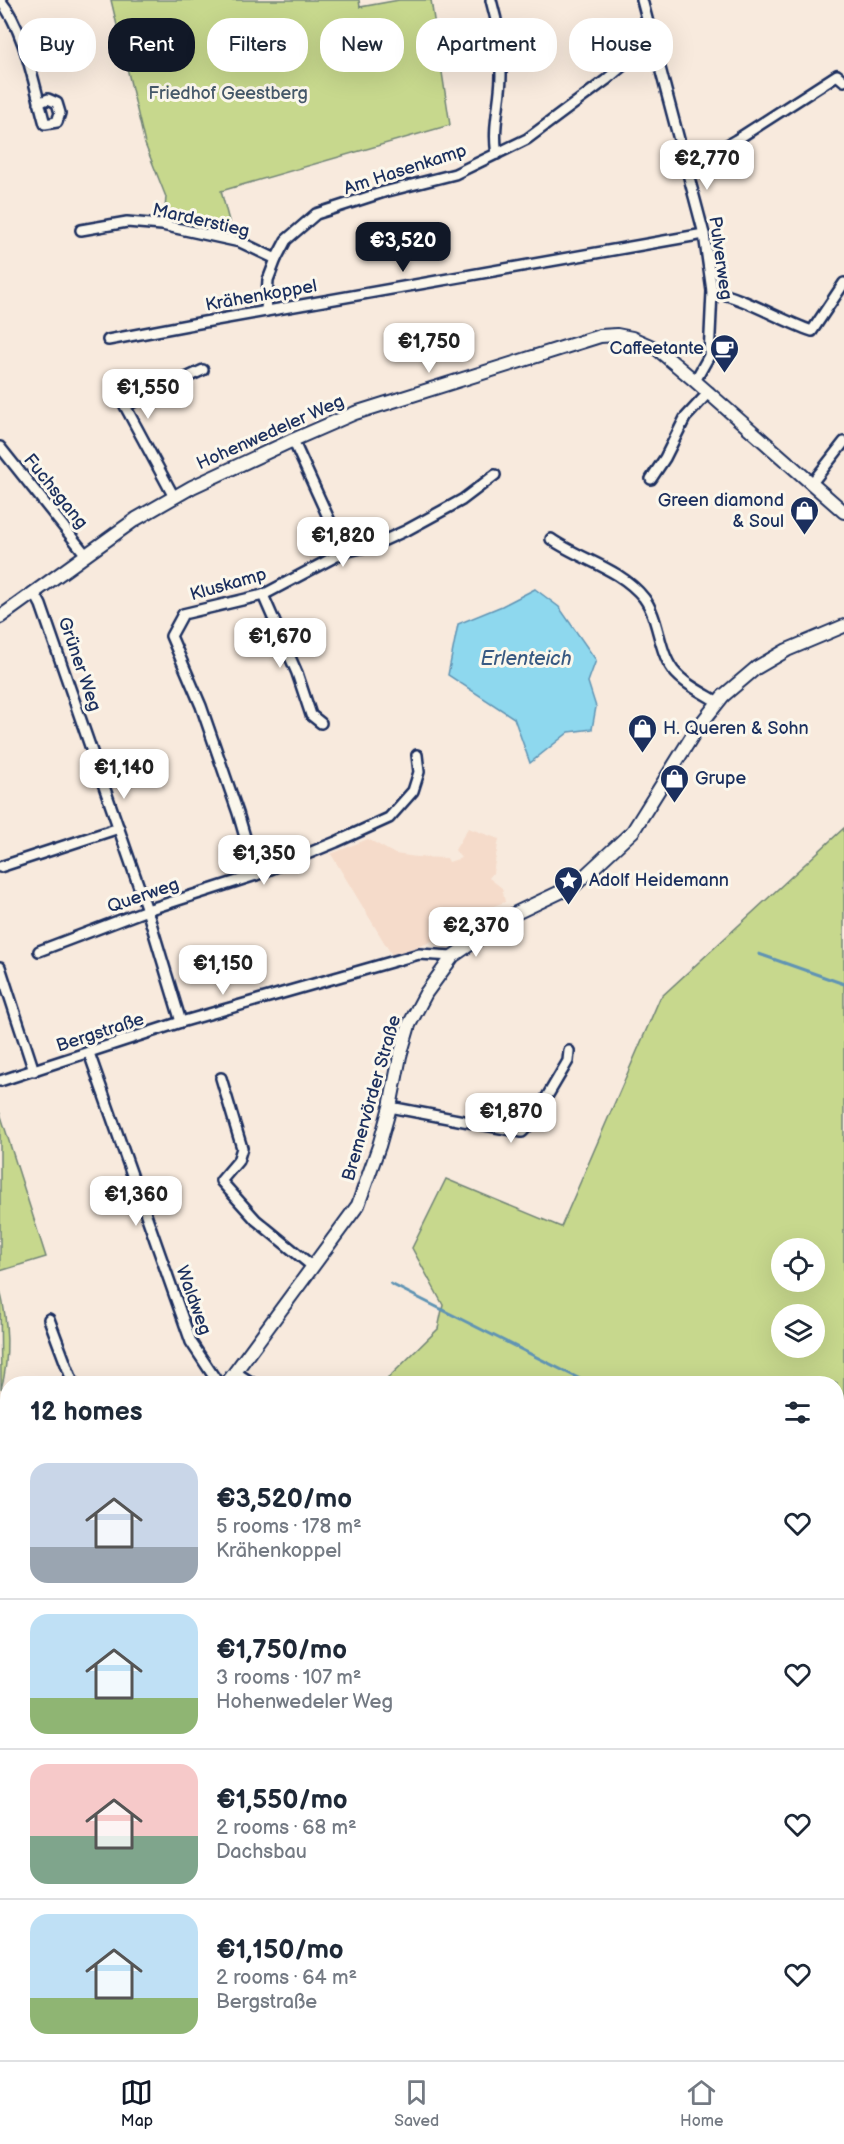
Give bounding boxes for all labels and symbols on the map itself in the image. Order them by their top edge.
park label: Friedhof Geestberg [148,83,308,104]
street label: Am Hasenkamp [341,140,469,199]
pin: €2,770 [658,140,756,191]
street label: Marderstieg [150,199,252,242]
street label: Pulverweg [704,215,737,301]
pin: €3,520 [354,222,452,273]
street label: Krähenkoppel [204,275,319,316]
pin: €1,750 [380,323,478,374]
cafe icon: Caffeetante [709,332,741,374]
place label: Caffeetante [610,338,704,359]
pin: €1,550 [99,369,197,420]
street label: Hohenwedeler Weg [193,390,347,474]
street label: Fuchsgang [19,450,92,533]
place label: Green diamond & Soul [658,490,784,532]
shop icon: Green diamond & Soul [789,494,821,536]
pin: €1,820 [294,517,392,568]
street label: Kluskamp [187,564,269,605]
street label: Grüner Weg [54,614,105,714]
pin: €1,670 [231,618,329,669]
water label: Erlenteich [480,647,572,671]
shop icon: H. Queren & Sohn [626,712,658,754]
place label: H. Queren & Sohn [663,718,809,739]
pin: €1,140 [75,749,173,800]
shop icon: Grupe [658,762,690,804]
place label: Grupe [695,768,746,789]
pin: €1,350 [215,835,313,886]
place icon: Adolf Heidemann [552,864,584,906]
place label: Adolf Heidemann [589,870,729,891]
street label: Querweg [105,873,182,917]
pin: €2,370 [427,907,525,958]
pin: €1,150 [174,945,272,996]
street label: Bergstraße [54,1008,147,1057]
street label: Bremervörder Straße [338,1013,405,1183]
pin: €1,870 [462,1093,560,1144]
pin: €1,360 [87,1176,185,1227]
street label: Waldweg [171,1263,216,1338]

